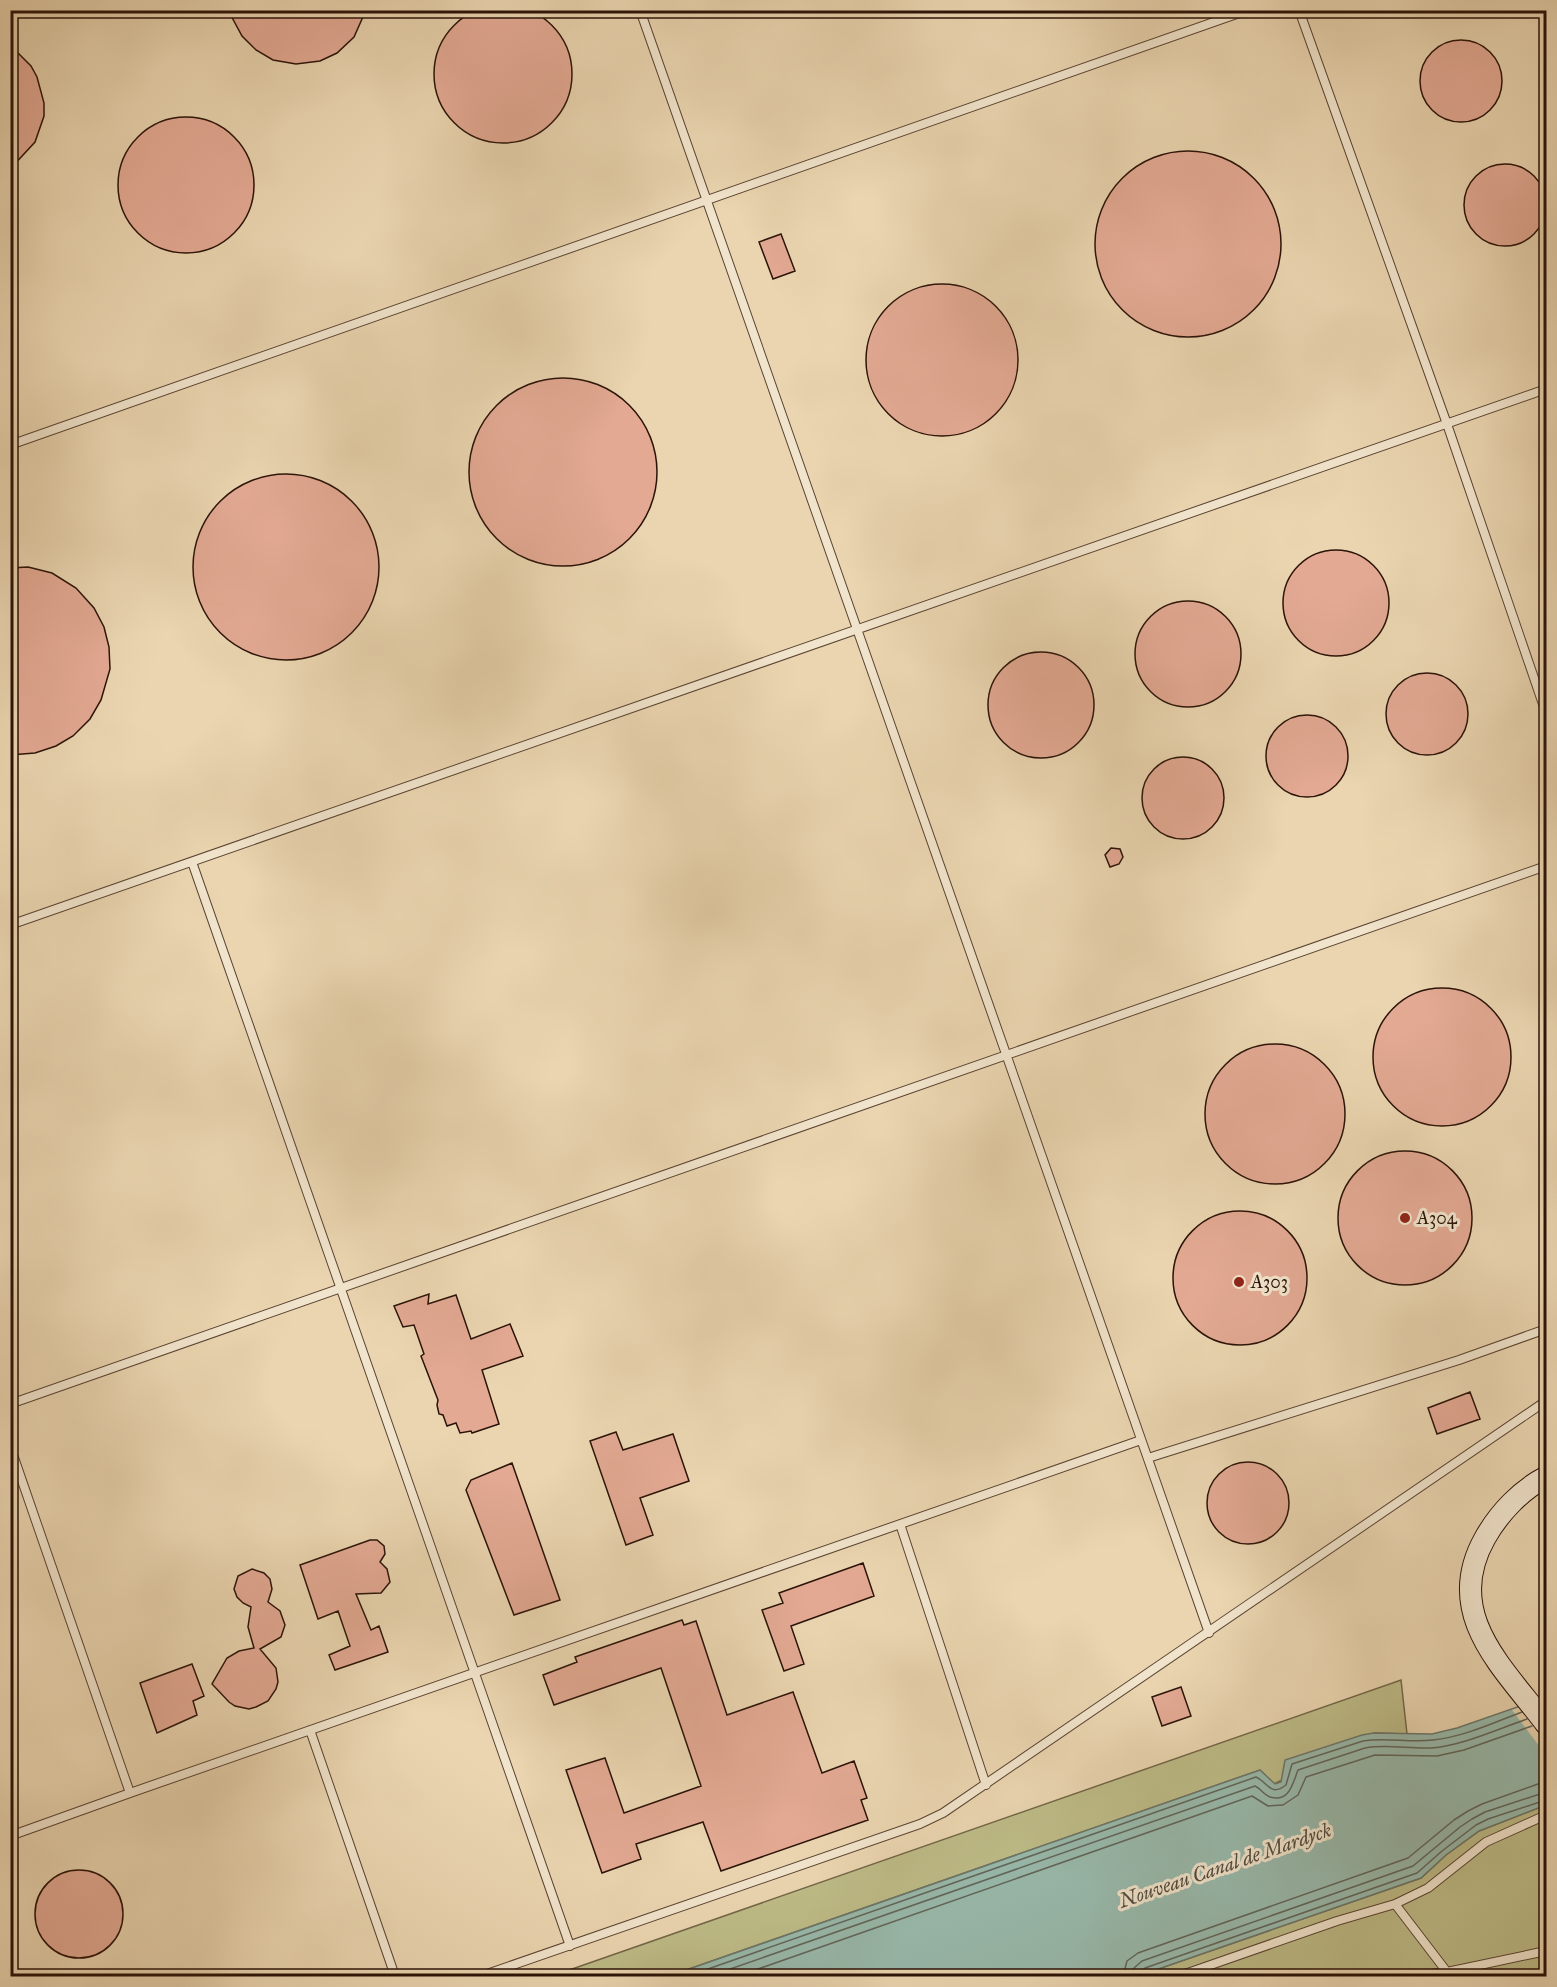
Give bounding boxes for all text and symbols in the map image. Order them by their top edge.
place label: A304 [1416,1207,1458,1229]
marker: A304 [1398,1211,1412,1225]
place label: A303 [1250,1271,1288,1293]
marker: A303 [1232,1275,1246,1289]
water label: Nouveau Canal de Mardyck [1115,1817,1334,1913]

